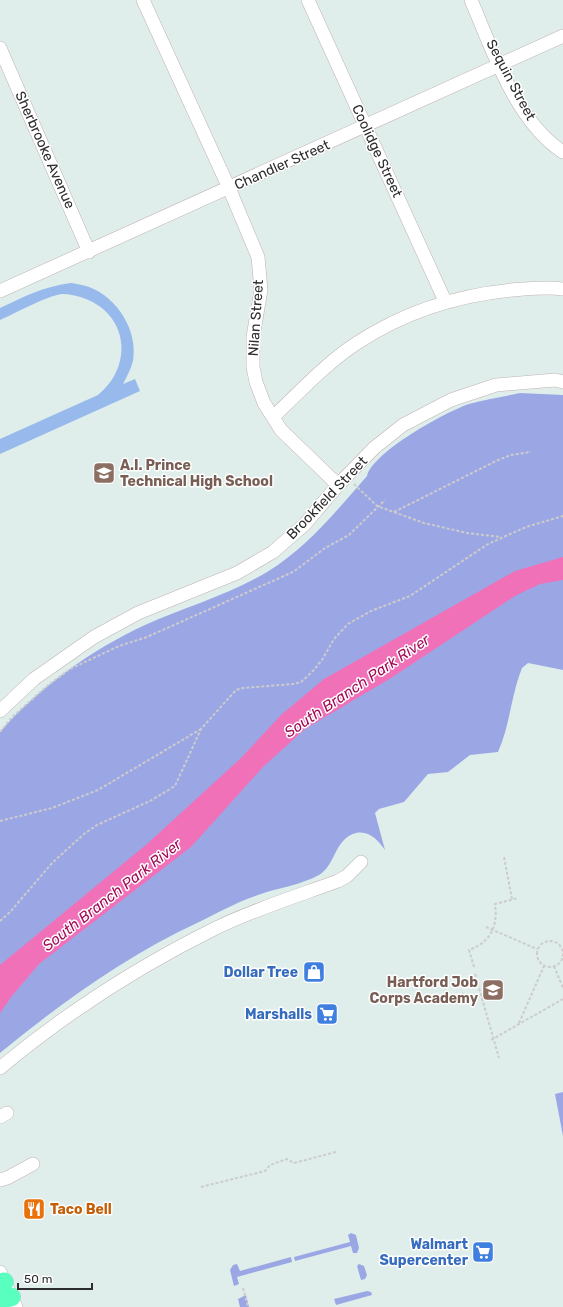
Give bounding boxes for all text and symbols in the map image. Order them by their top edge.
street label: Sequin Street [483,37,540,124]
street label: Sherbrooke Avenue [11,89,79,212]
street label: Coolidge Street [348,102,406,201]
street label: Chandler Street [232,136,333,194]
street label: Nilan Street [245,279,267,357]
street label: Brookfield Street [283,453,371,543]
place label: A.I. Prince Technical High School [120,457,273,490]
school or university icon: A.I. Prince Technical High School [91,460,117,486]
water label: South Branch Park River [281,630,434,741]
water label: South Branch Park River [39,834,186,955]
shop icon: Dollar Tree [301,959,327,985]
place label: Dollar Tree [223,964,298,981]
place label: Hartford Job Corps Academy [370,974,479,1007]
school or university icon: Hartford Job Corps Academy [480,977,506,1003]
supermarket icon: Marshalls [314,1001,340,1027]
place label: Marshalls [245,1006,312,1023]
restaurant icon: Taco Bell [21,1196,47,1222]
place label: Taco Bell [50,1201,112,1218]
place label: Walmart Supercenter [380,1236,469,1269]
supermarket icon: Walmart Supercenter [470,1239,496,1265]
scale bar [18,1265,92,1291]
text: 50 m [24,1272,52,1286]

